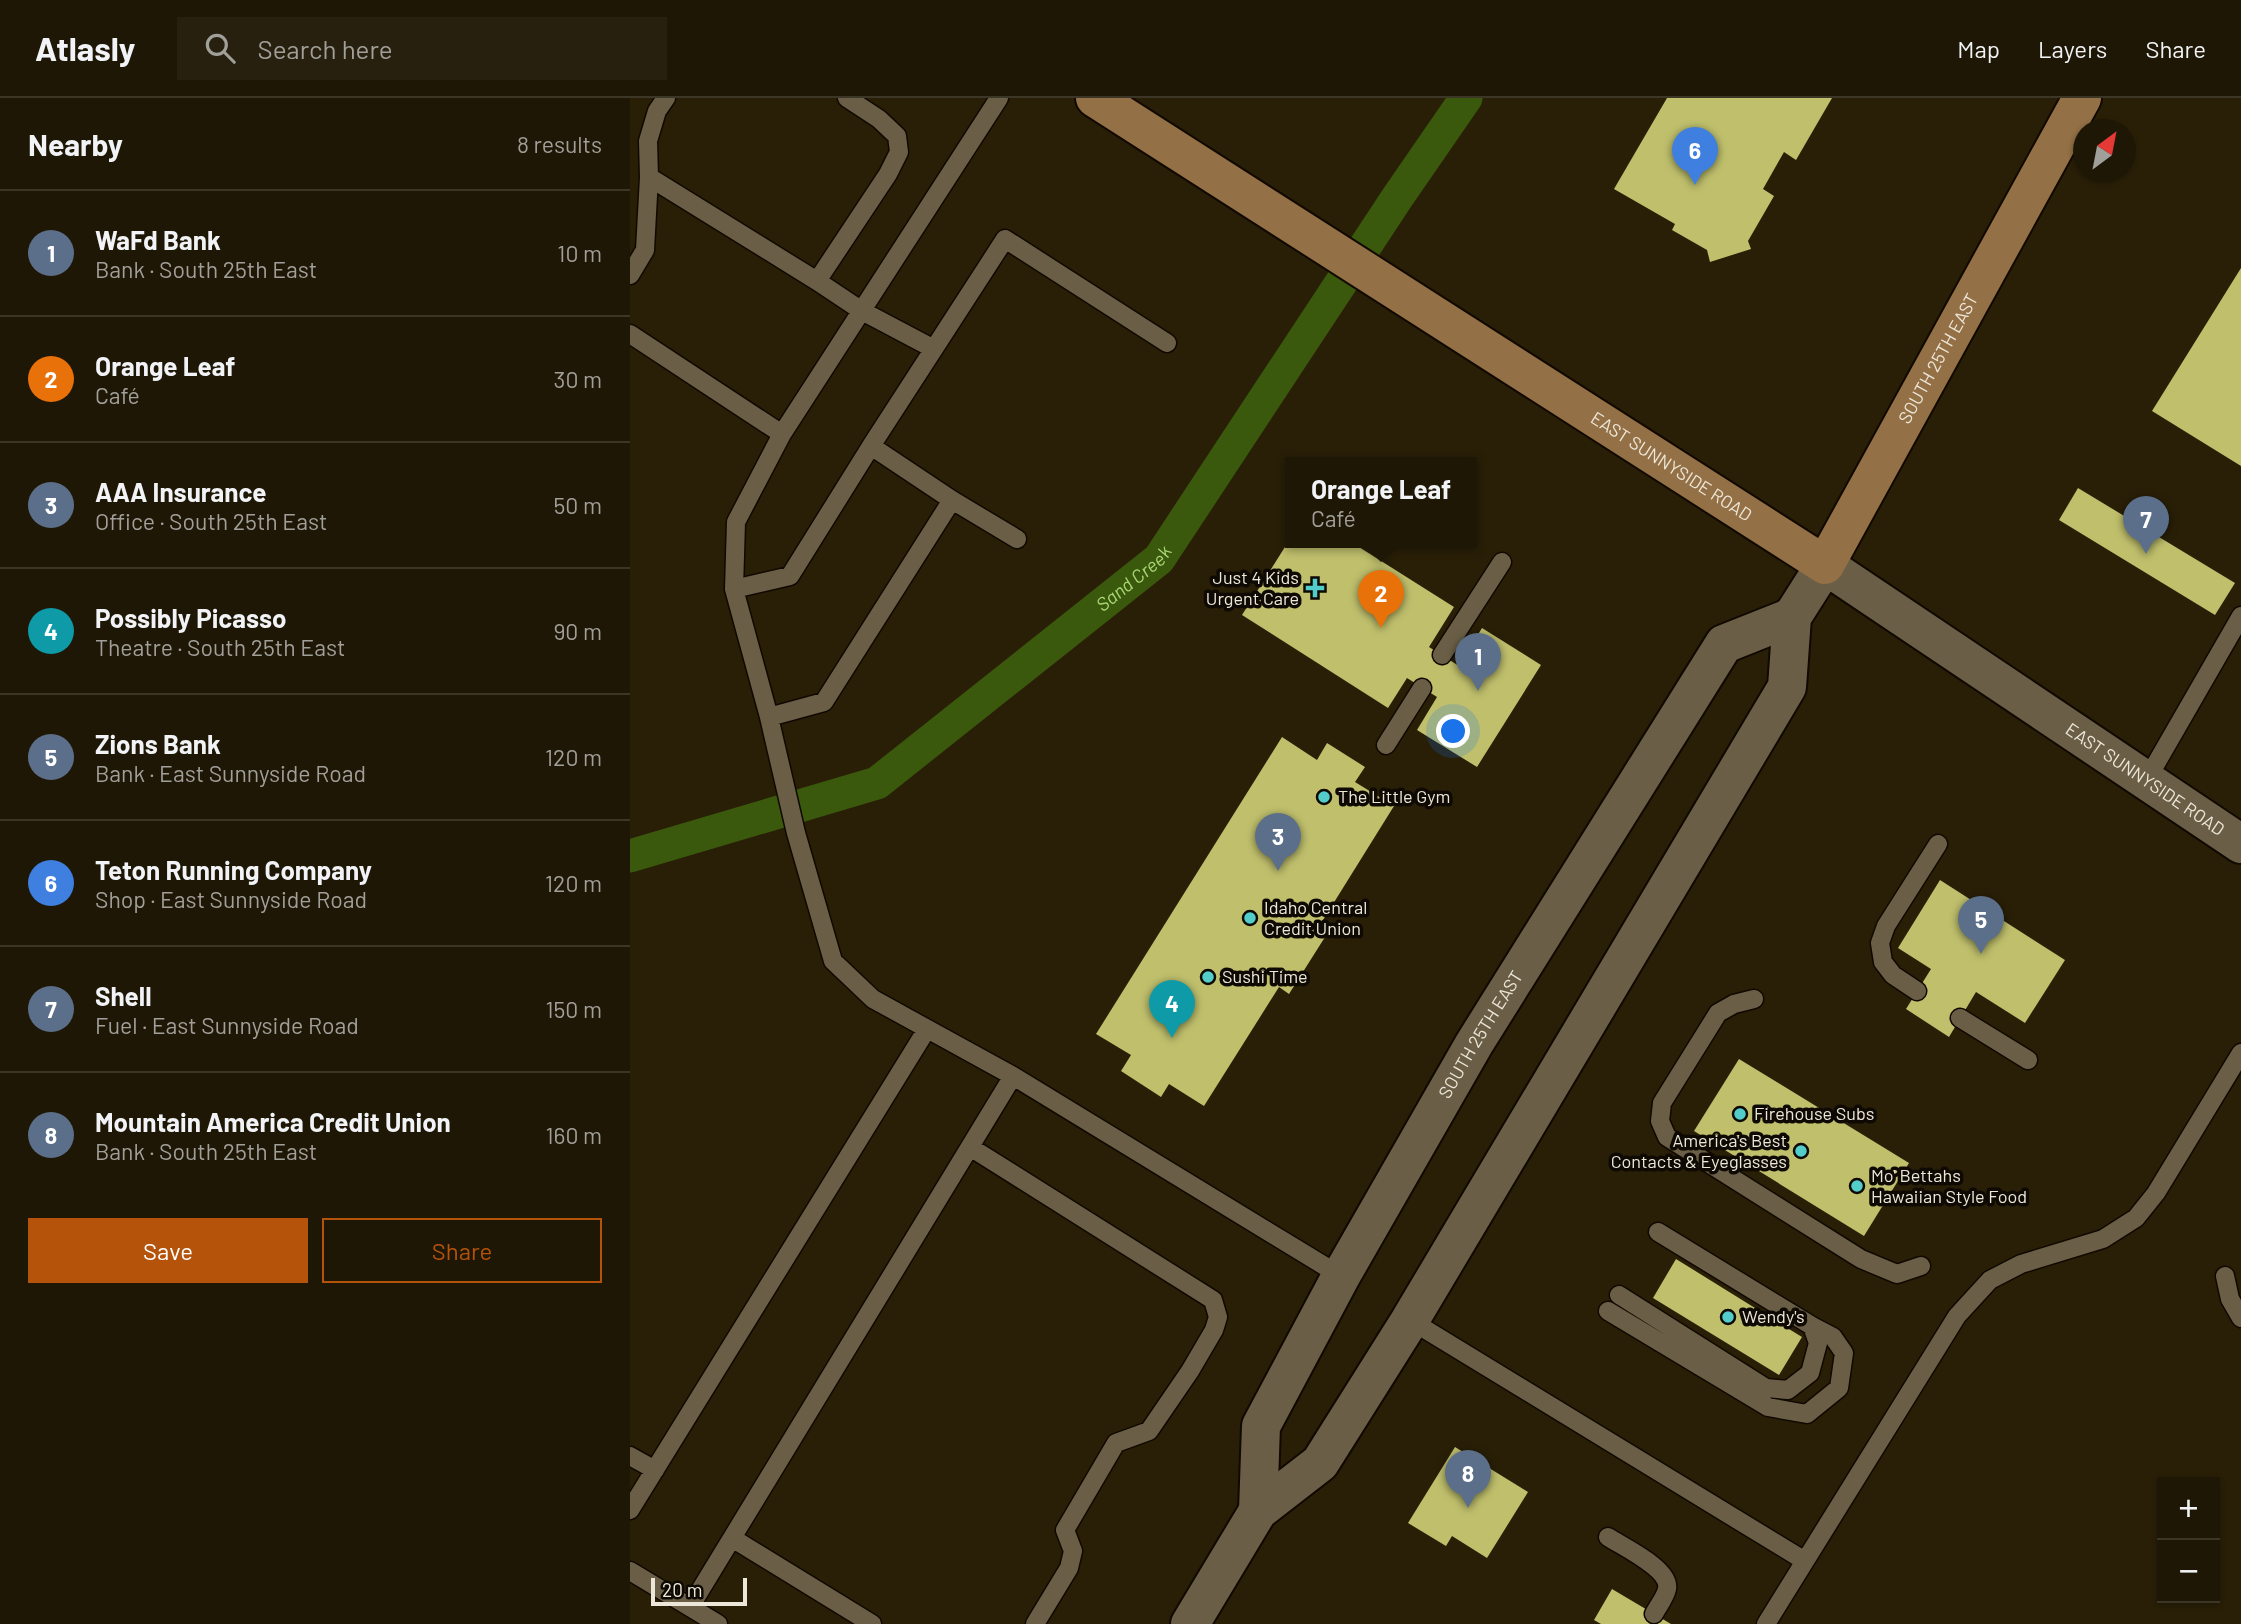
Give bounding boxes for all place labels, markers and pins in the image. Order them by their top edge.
pin: 6 [1672,127,1718,185]
pin: 7 [2123,496,2169,554]
place label: Just 4 Kids Urgent Care [1206,566,1299,609]
pin: 2 [1358,570,1404,628]
marker: Just 4 Kids Urgent Care [1305,578,1325,598]
pin: 1 [1455,633,1501,691]
place label: The Little Gym [1338,785,1450,807]
marker: The Little Gym [1316,789,1332,805]
pin: 3 [1255,813,1301,871]
place label: Idaho Central Credit Union [1264,896,1367,939]
pin: 5 [1958,896,2004,954]
marker: Idaho Central Credit Union [1242,910,1258,926]
place label: Sushi Time [1222,965,1308,987]
marker: Sushi Time [1200,969,1216,985]
pin: 4 [1149,980,1195,1038]
place label: Firehouse Subs [1754,1102,1874,1124]
marker: Firehouse Subs [1732,1106,1748,1122]
place label: America's Best Contacts & Eyeglasses [1611,1129,1787,1172]
marker: America's Best Contacts & Eyeglasses [1793,1143,1809,1159]
place label: Mo' Bettahs Hawaiian Style Food [1871,1164,2027,1207]
marker: Mo' Bettahs Hawaiian Style Food [1849,1178,1865,1194]
place label: Wendy's [1742,1305,1805,1327]
marker: Wendy's [1720,1309,1736,1325]
pin: 8 [1445,1450,1491,1508]

